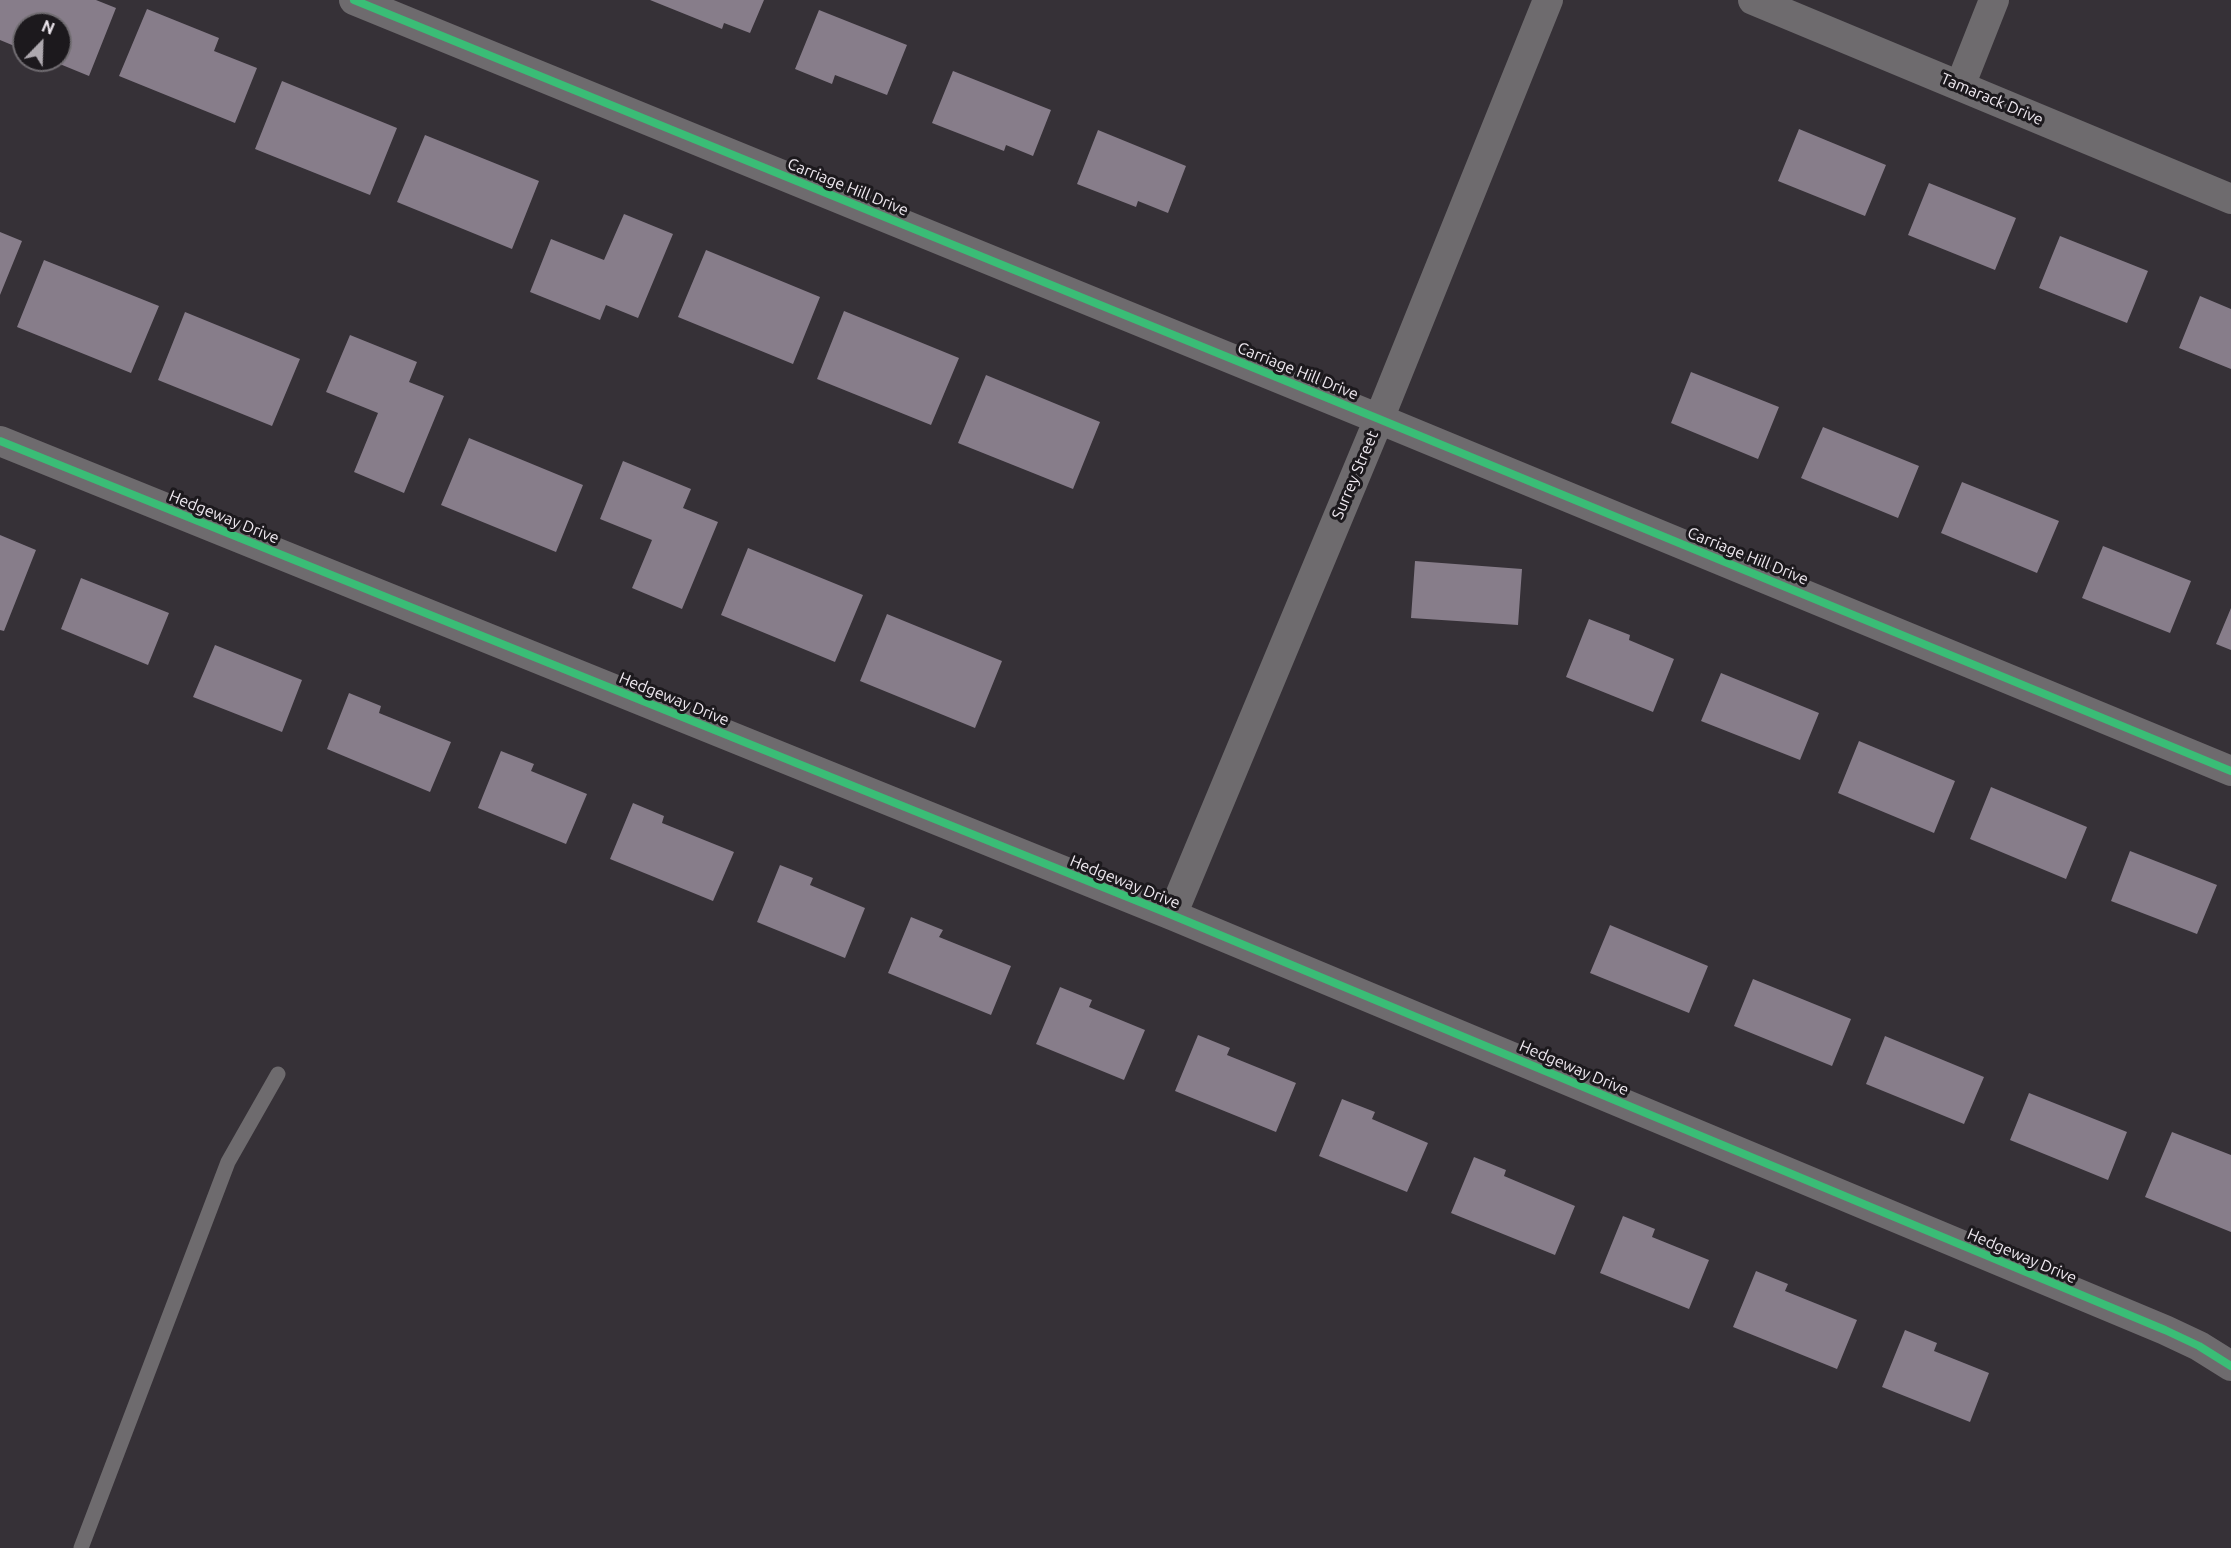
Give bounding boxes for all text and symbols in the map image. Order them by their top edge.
north arrow [12,12,72,72]
text: N [39,17,57,38]
street label: Tamarack Drive [1938,69,2046,129]
street label: Carriage Hill Drive [785,154,911,220]
street label: Carriage Hill Drive [1235,338,1361,404]
street label: Surrey Street [1328,428,1382,522]
street label: Hedgeway Drive [166,486,282,548]
street label: Carriage Hill Drive [1685,523,1811,589]
street label: Hedgeway Drive [616,668,732,730]
street label: Hedgeway Drive [1067,851,1183,913]
street label: Hedgeway Drive [1516,1036,1632,1100]
street label: Hedgeway Drive [1964,1224,2080,1288]

